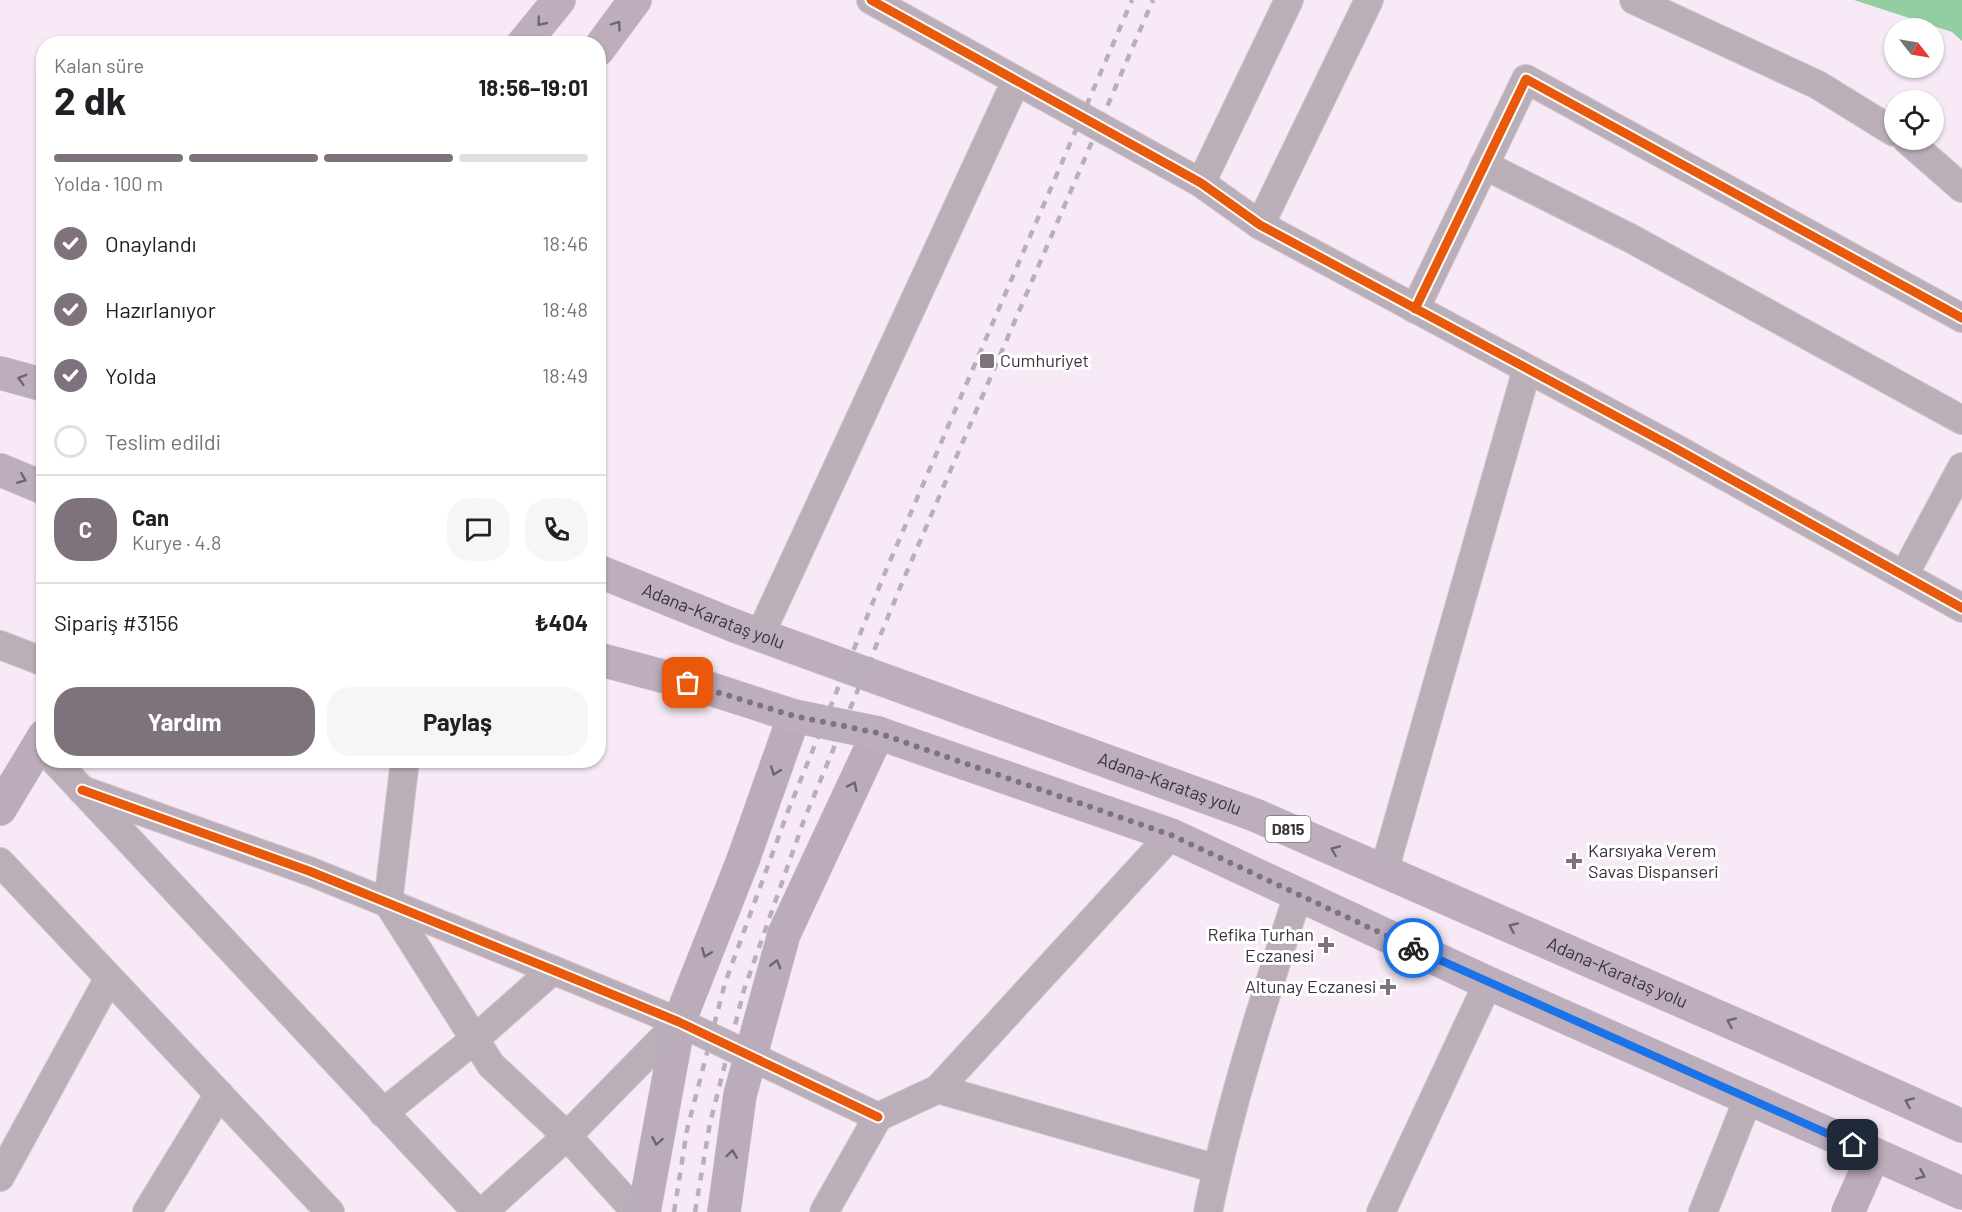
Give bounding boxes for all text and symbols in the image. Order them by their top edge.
one-way arrow [537,15,548,26]
north arrow [1884,18,1944,78]
map controls [1884,18,1944,150]
one-way arrow [610,21,621,32]
text: Kalan süre [54,53,144,77]
text: 18:56–19:01 [479,74,588,100]
text: 2 dk [54,76,127,123]
button: locate [1884,90,1944,150]
text: Yolda · 100 m [54,171,163,195]
icon: check [54,227,87,260]
text: Onaylandı [105,230,197,256]
text: 18:46 [542,231,588,255]
icon: check [54,293,87,326]
text: Hazırlanıyor [105,296,216,322]
text: 18:48 [542,297,588,321]
place label: Cumhuriyet [1000,349,1089,371]
marker: Cumhuriyet [978,352,996,370]
icon: check [54,359,87,392]
text: Yolda [105,362,156,388]
text: 18:49 [542,363,588,387]
one-way arrow [17,374,28,386]
text: Teslim edildi [105,428,221,454]
one-way arrow [15,472,26,484]
button: chat [447,498,510,561]
button: phone [525,498,588,561]
text: Can [132,504,169,530]
text: C [79,516,92,542]
text: Kurye · 4.8 [132,530,222,554]
street label: Adana-Karataş yolu [639,578,788,653]
text: Sipariş #3156 [54,609,179,635]
text: ₺404 [535,609,588,635]
pin [662,657,713,708]
icon: bag [671,666,704,699]
button: Yardım [54,687,315,756]
button: Paylaş [327,687,588,756]
street label: Adana-Karataş yolu [1095,747,1245,819]
one-way arrow [769,765,782,775]
one-way arrow [846,781,858,792]
road number: D815 [1266,816,1310,842]
place label: Karsıyaka Verem Savas Dispanseri [1588,839,1718,882]
one-way arrow [1330,845,1341,857]
marker: Karsıyaka Verem Savas Dispanseri [1565,852,1583,870]
courier [1383,918,1443,978]
place label: Refika Turhan Eczanesi [1207,923,1314,966]
one-way arrow [1509,923,1520,935]
icon: bike [1397,932,1430,965]
street label: Adana-Karataş yolu [1544,932,1691,1012]
marker: Refika Turhan Eczanesi [1319,938,1333,952]
one-way arrow [701,947,713,958]
one-way arrow [768,959,781,969]
place label: Altunay Eczanesi [1245,975,1376,997]
marker: Altunay Eczanesi [1381,980,1395,994]
one-way arrow [1726,1017,1737,1029]
one-way arrow [1904,1097,1915,1109]
pin [1827,1119,1878,1170]
icon: home [1836,1128,1869,1161]
one-way arrow [651,1135,664,1145]
one-way arrow [725,1149,737,1159]
one-way arrow [1915,1168,1926,1180]

